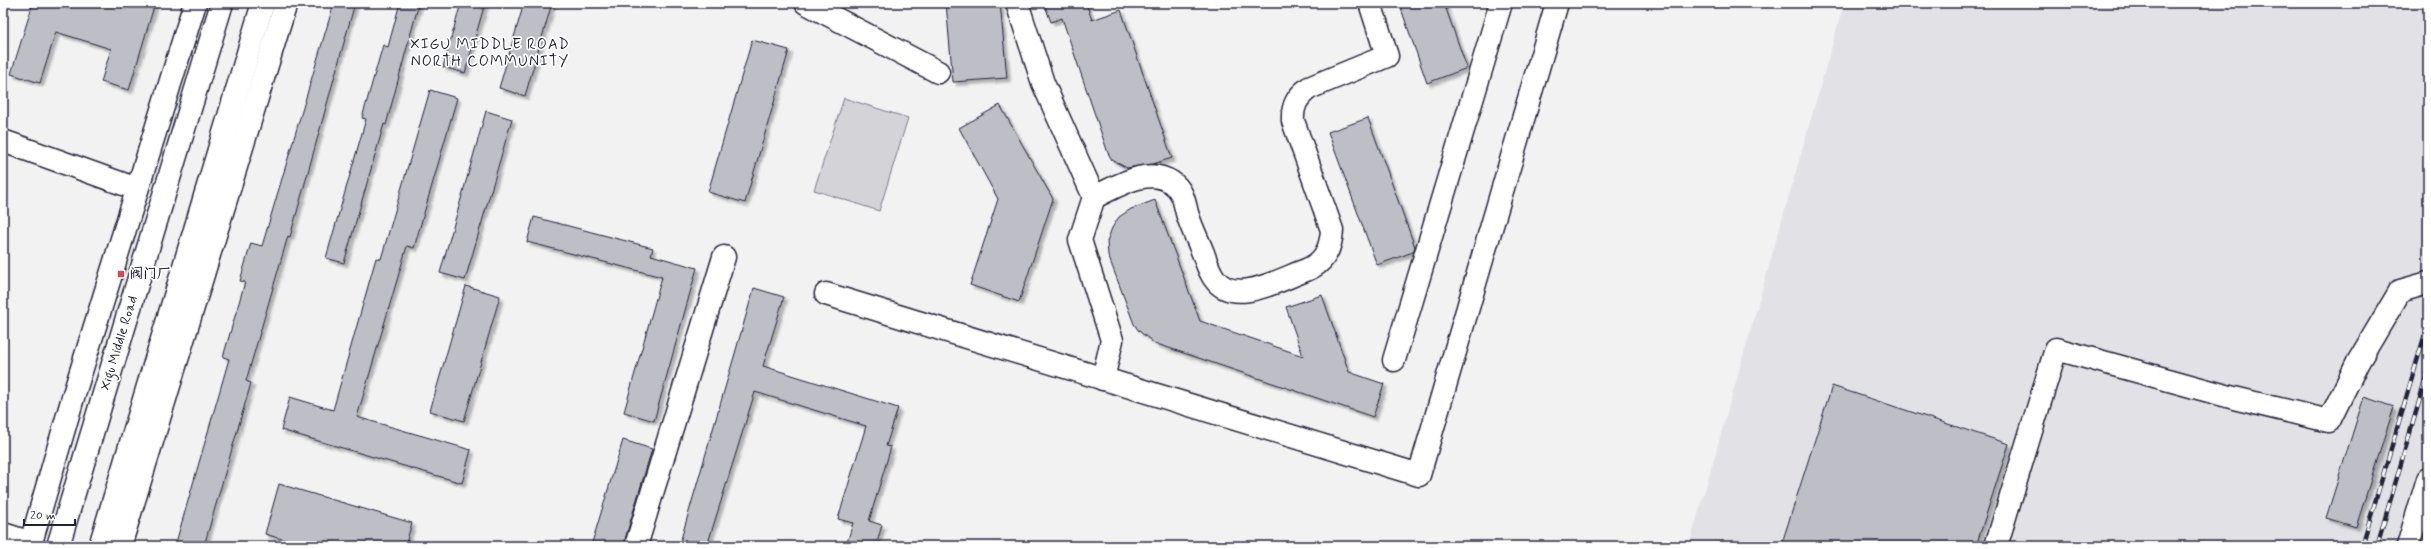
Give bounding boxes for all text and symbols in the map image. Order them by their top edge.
district label: XIGU MIDDLE ROAD NORTH COMMUNITY [410,35,570,72]
place label: 阀门厂 [129,265,171,283]
marker: 阀门厂 [116,269,126,279]
street label: Xigu Middle Road [96,293,144,393]
scale bar [24,501,75,527]
text: 20 m [30,508,56,524]

